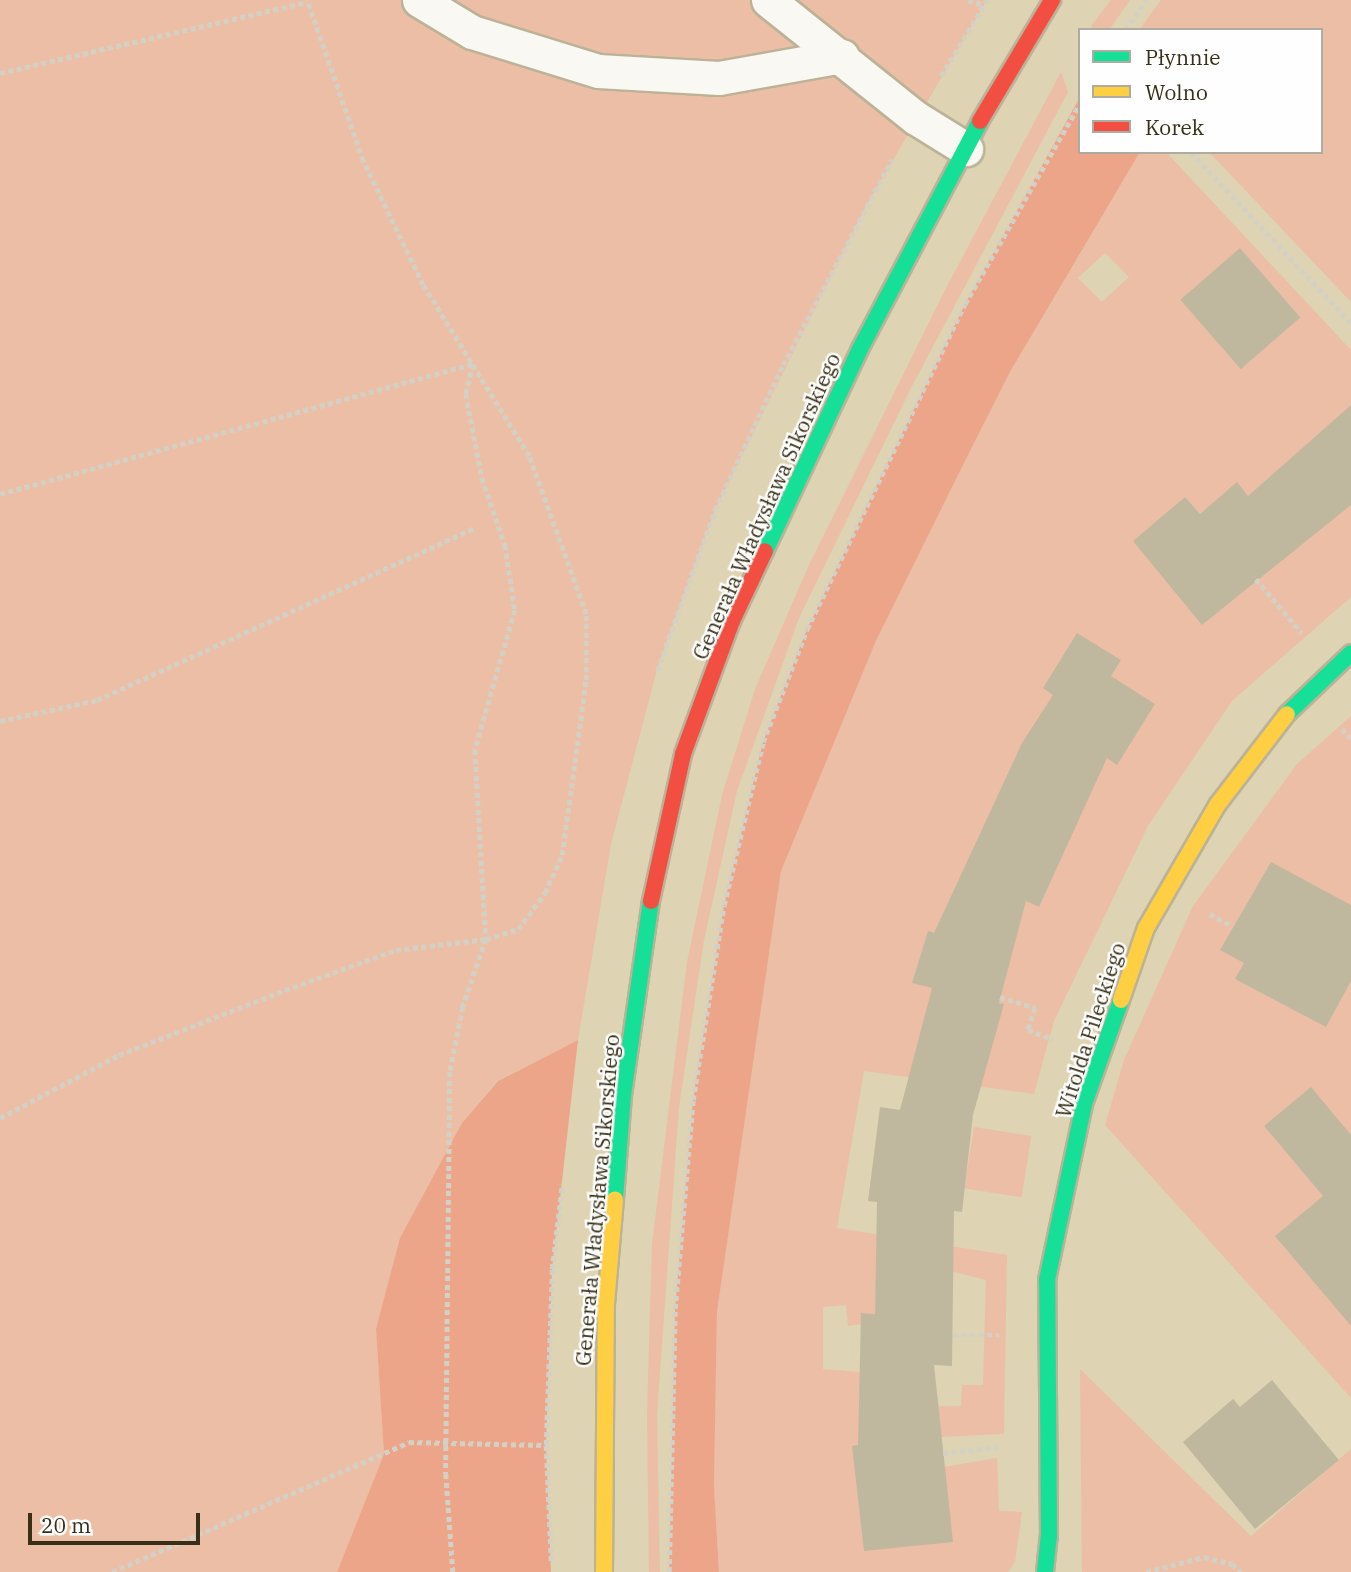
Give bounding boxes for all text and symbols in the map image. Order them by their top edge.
legend [1078,28,1323,154]
text: Płynnie [1145,43,1221,71]
text: Wolno [1145,78,1208,106]
text: Korek [1145,113,1204,141]
street label: Generała Władysława Sikorskiego [687,349,845,663]
street label: Witolda Pileckiego [1050,939,1130,1121]
street label: Generała Władysława Sikorskiego [570,1033,624,1367]
scale bar [32,1498,203,1542]
text: 20 m [41,1511,91,1539]

